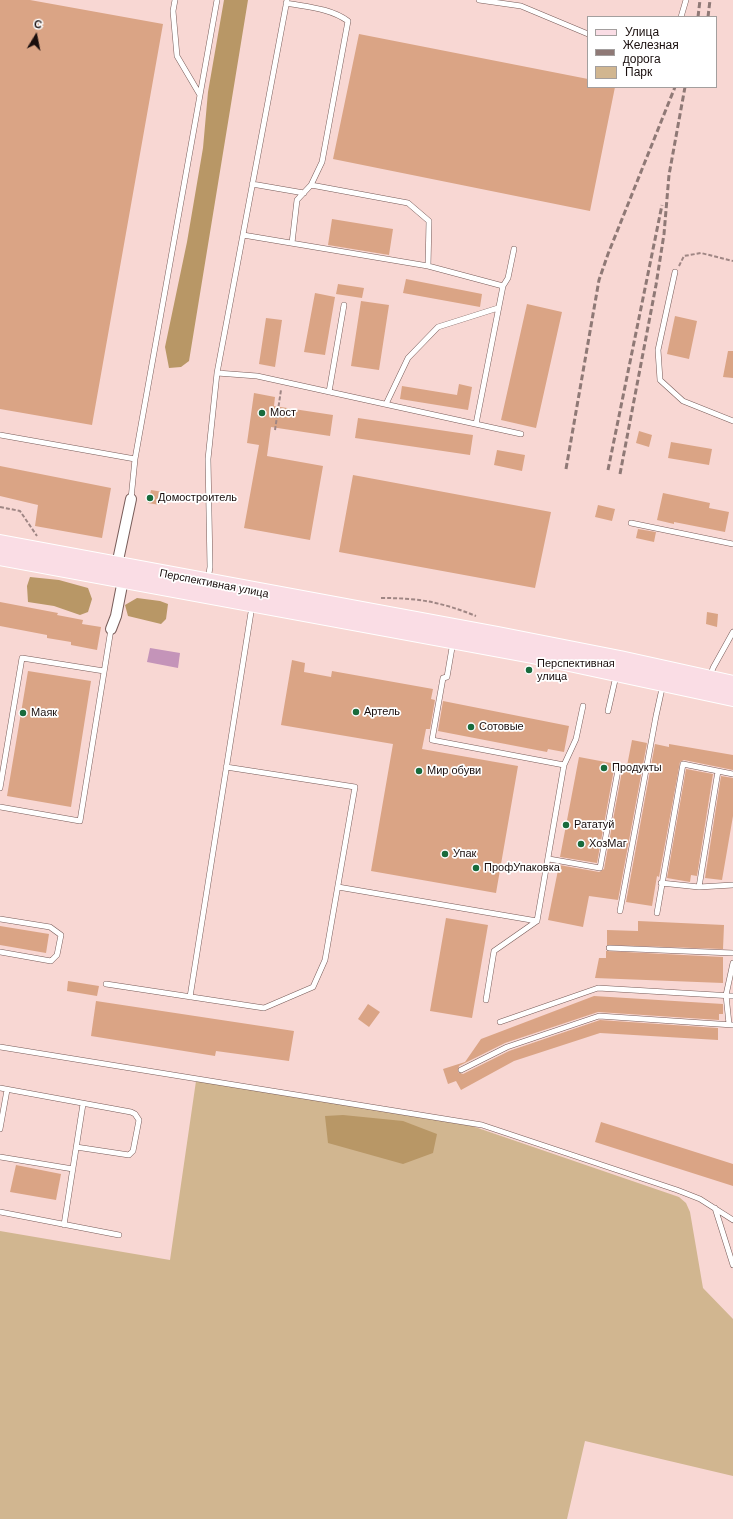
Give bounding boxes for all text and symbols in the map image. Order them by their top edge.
north arrow [16,16,56,56]
legend [587,16,717,88]
text: С [33,18,43,31]
text: Улица [625,25,659,39]
text: Железная дорога [623,38,679,66]
text: Парк [625,65,652,79]
place label: Мост [270,406,296,420]
marker: Мост [257,408,267,418]
place label: Домостроитель [158,491,237,505]
marker: Домостроитель [145,493,155,503]
street label: Перспективная улица [158,567,270,601]
place label: Перспективная улица [537,657,615,683]
marker: Перспективная улица [524,665,534,675]
place label: Артель [364,705,400,719]
place label: Маяк [31,706,57,720]
marker: Артель [351,707,361,717]
marker: Маяк [18,708,28,718]
place label: Сотовые [479,720,524,734]
marker: Сотовые [466,722,476,732]
place label: Продукты [612,761,662,775]
marker: Продукты [599,763,609,773]
place label: Мир обуви [427,764,481,778]
marker: Мир обуви [414,766,424,776]
place label: Рататуй [574,818,614,832]
marker: Рататуй [561,820,571,830]
place label: ХозМаг [589,837,627,851]
marker: ХозМаг [576,839,586,849]
place label: Упак [453,847,476,861]
marker: Упак [440,849,450,859]
place label: ПрофУпаковка [484,861,560,875]
marker: ПрофУпаковка [471,863,481,873]

